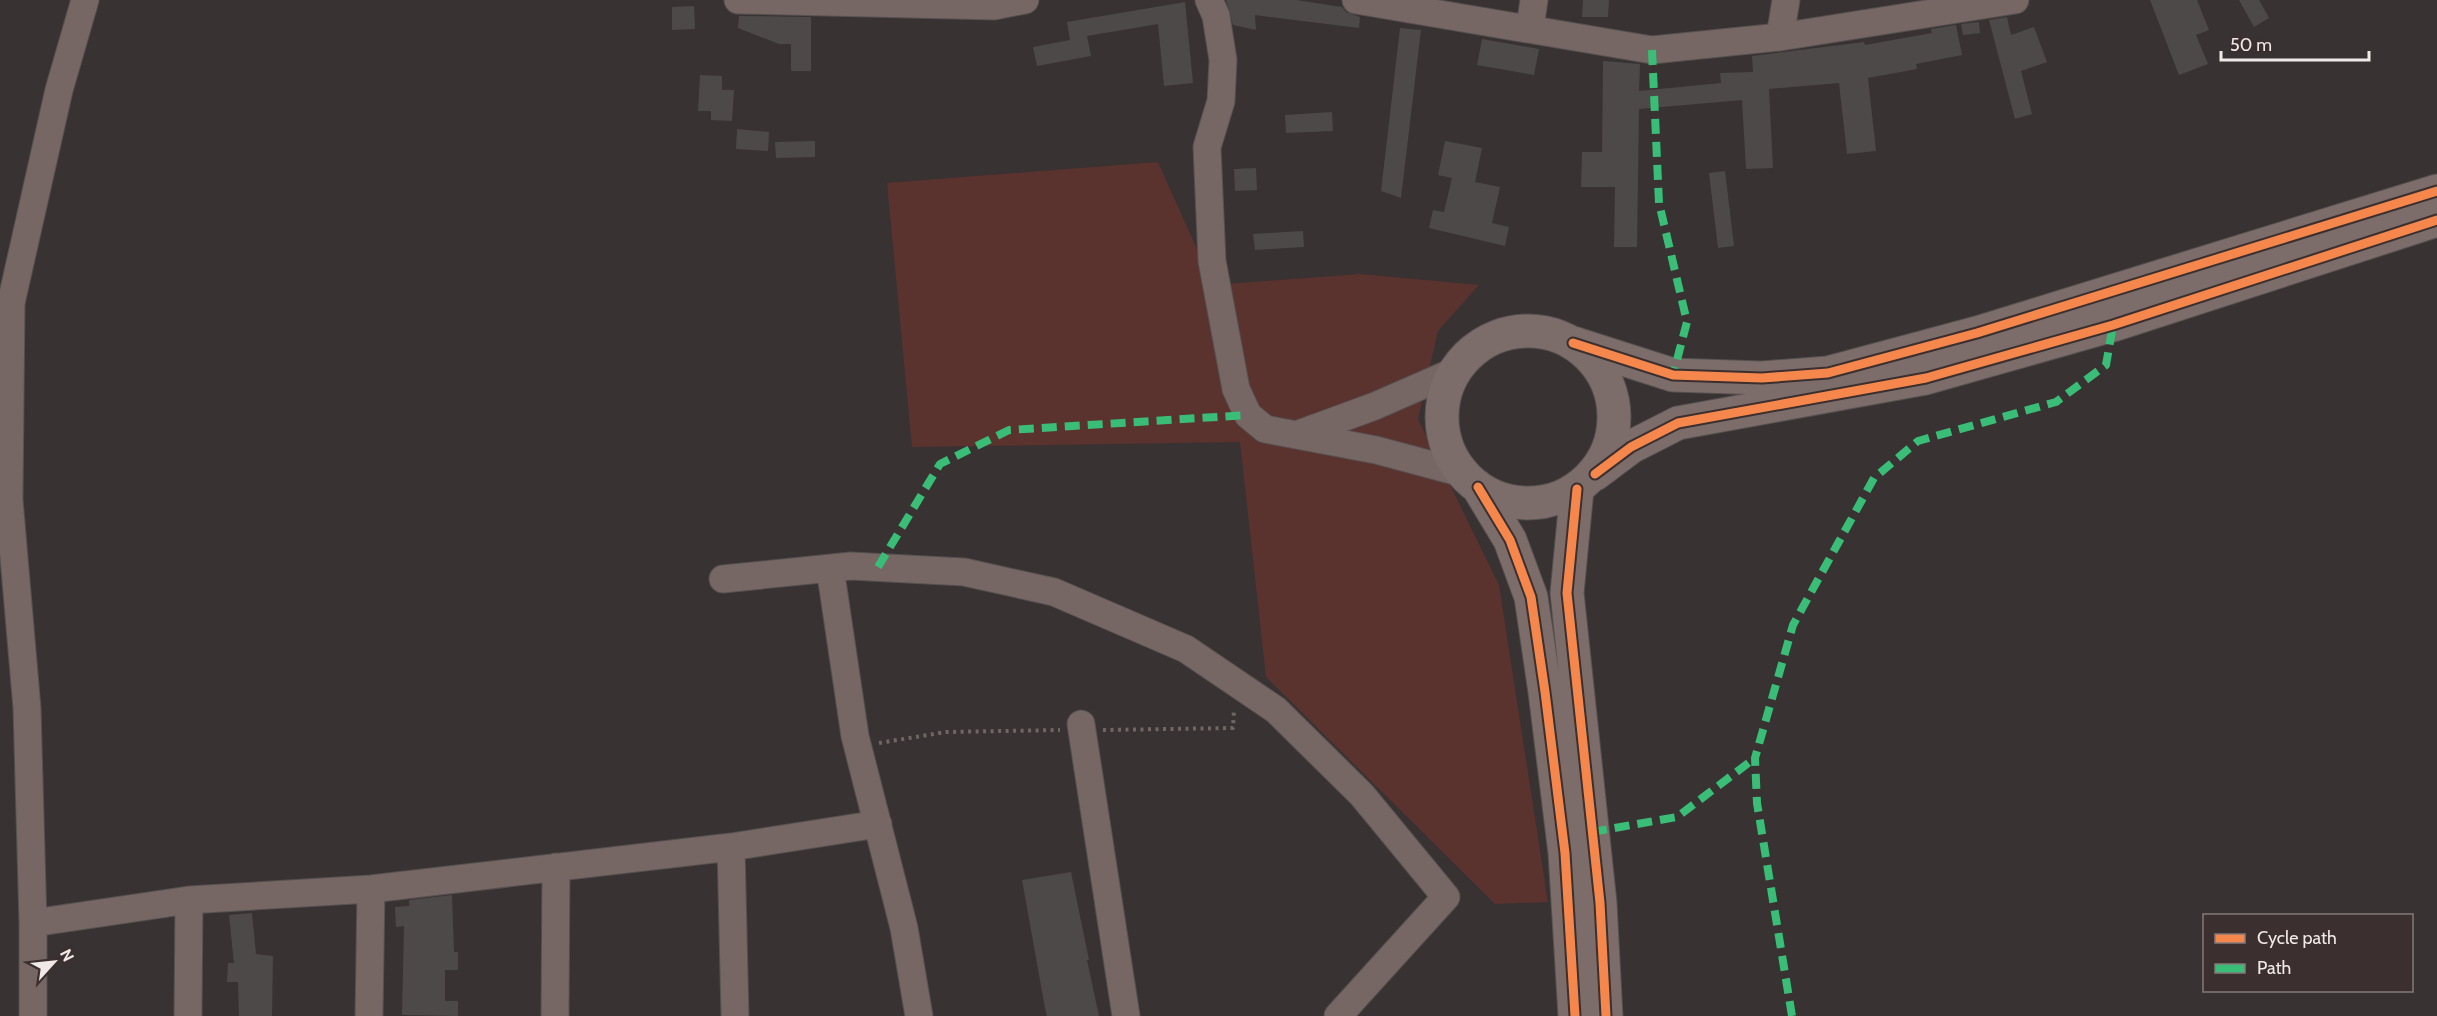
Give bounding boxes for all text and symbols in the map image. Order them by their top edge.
scale bar [2221,24,2370,62]
text: 50 m [2230,34,2272,56]
legend [2203,914,2413,992]
text: Cycle path [2257,927,2337,949]
north arrow [24,932,84,992]
text: N [56,946,78,965]
text: Path [2257,957,2291,979]

